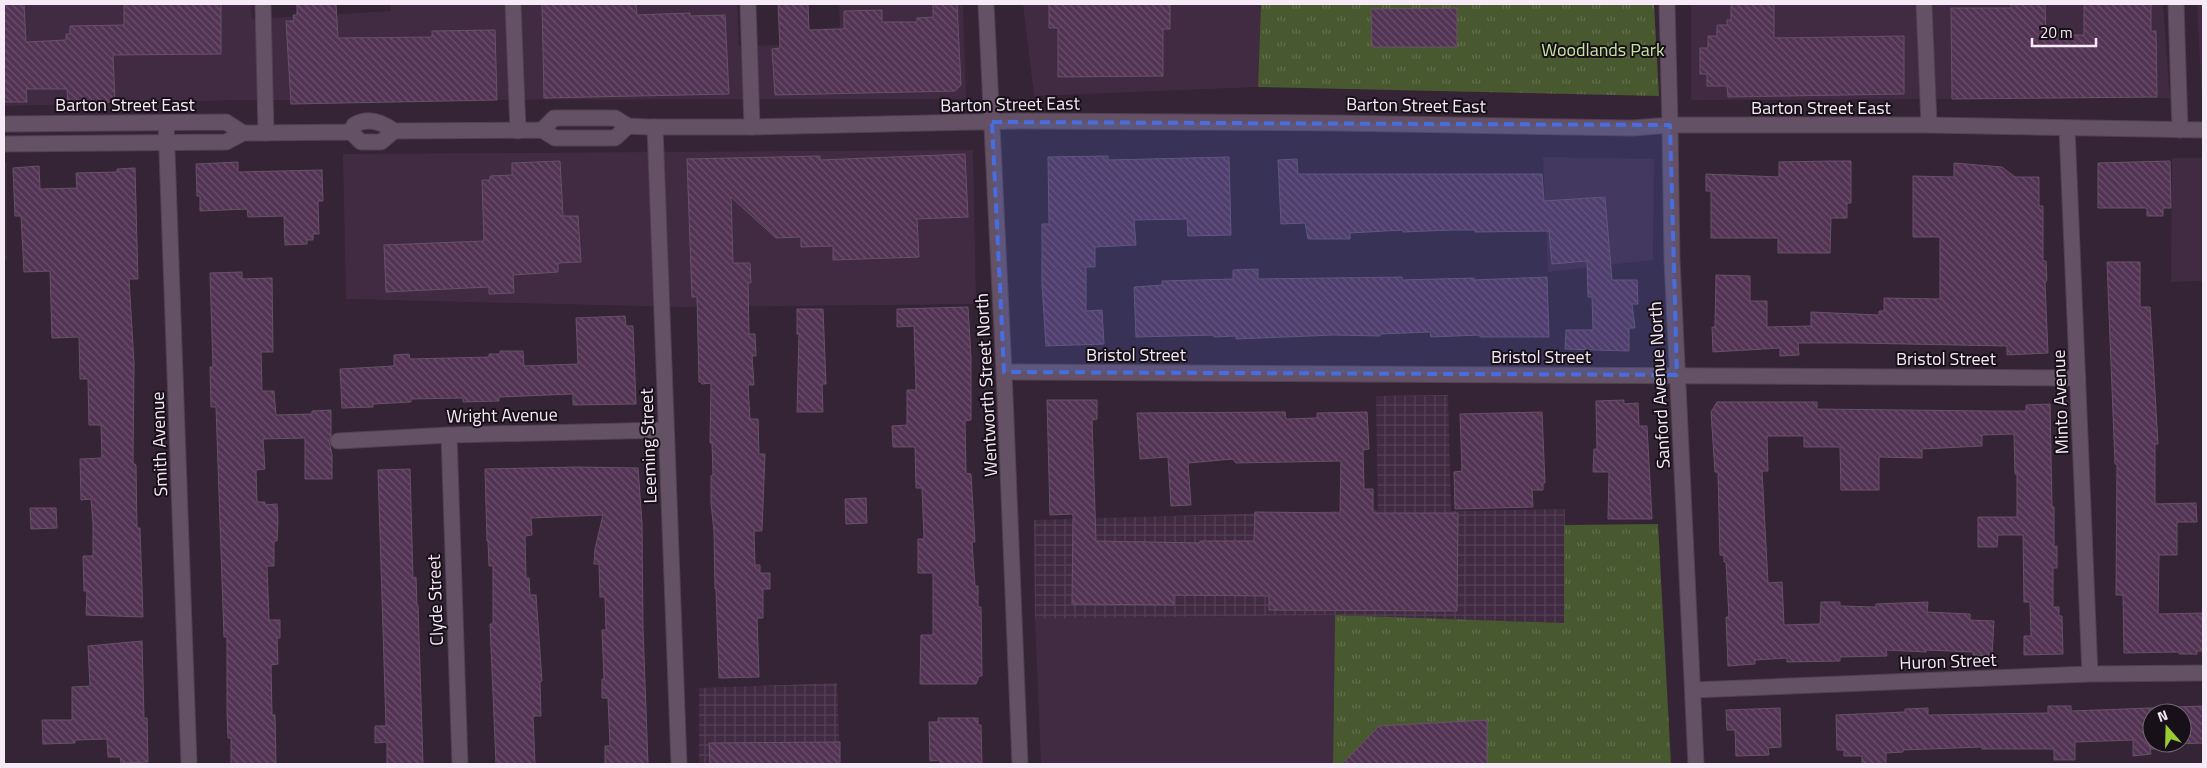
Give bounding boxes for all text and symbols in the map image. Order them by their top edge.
scale bar [2032,15,2096,47]
text: 20 m [2040,21,2073,44]
park label: Woodlands Park [1541,36,1665,63]
street label: Barton Street East [940,89,1081,119]
street label: Barton Street East [1346,90,1487,120]
street label: Barton Street East [55,91,196,118]
street label: Barton Street East [1751,94,1892,121]
street label: Wentworth Street North [968,292,1004,478]
street label: Sanford Avenue North [1641,301,1677,469]
street label: Bristol Street [1086,341,1187,368]
street label: Bristol Street [1491,343,1592,370]
street label: Bristol Street [1896,345,1997,372]
street label: Minto Avenue [2045,349,2075,455]
street label: Leeming Street [632,387,663,504]
street label: Smith Avenue [144,391,174,497]
street label: Wright Avenue [446,401,558,429]
street label: Clyde Street [420,553,450,646]
street label: Huron Street [1899,646,1998,676]
north arrow [2142,703,2192,753]
text: N [2154,704,2171,727]

